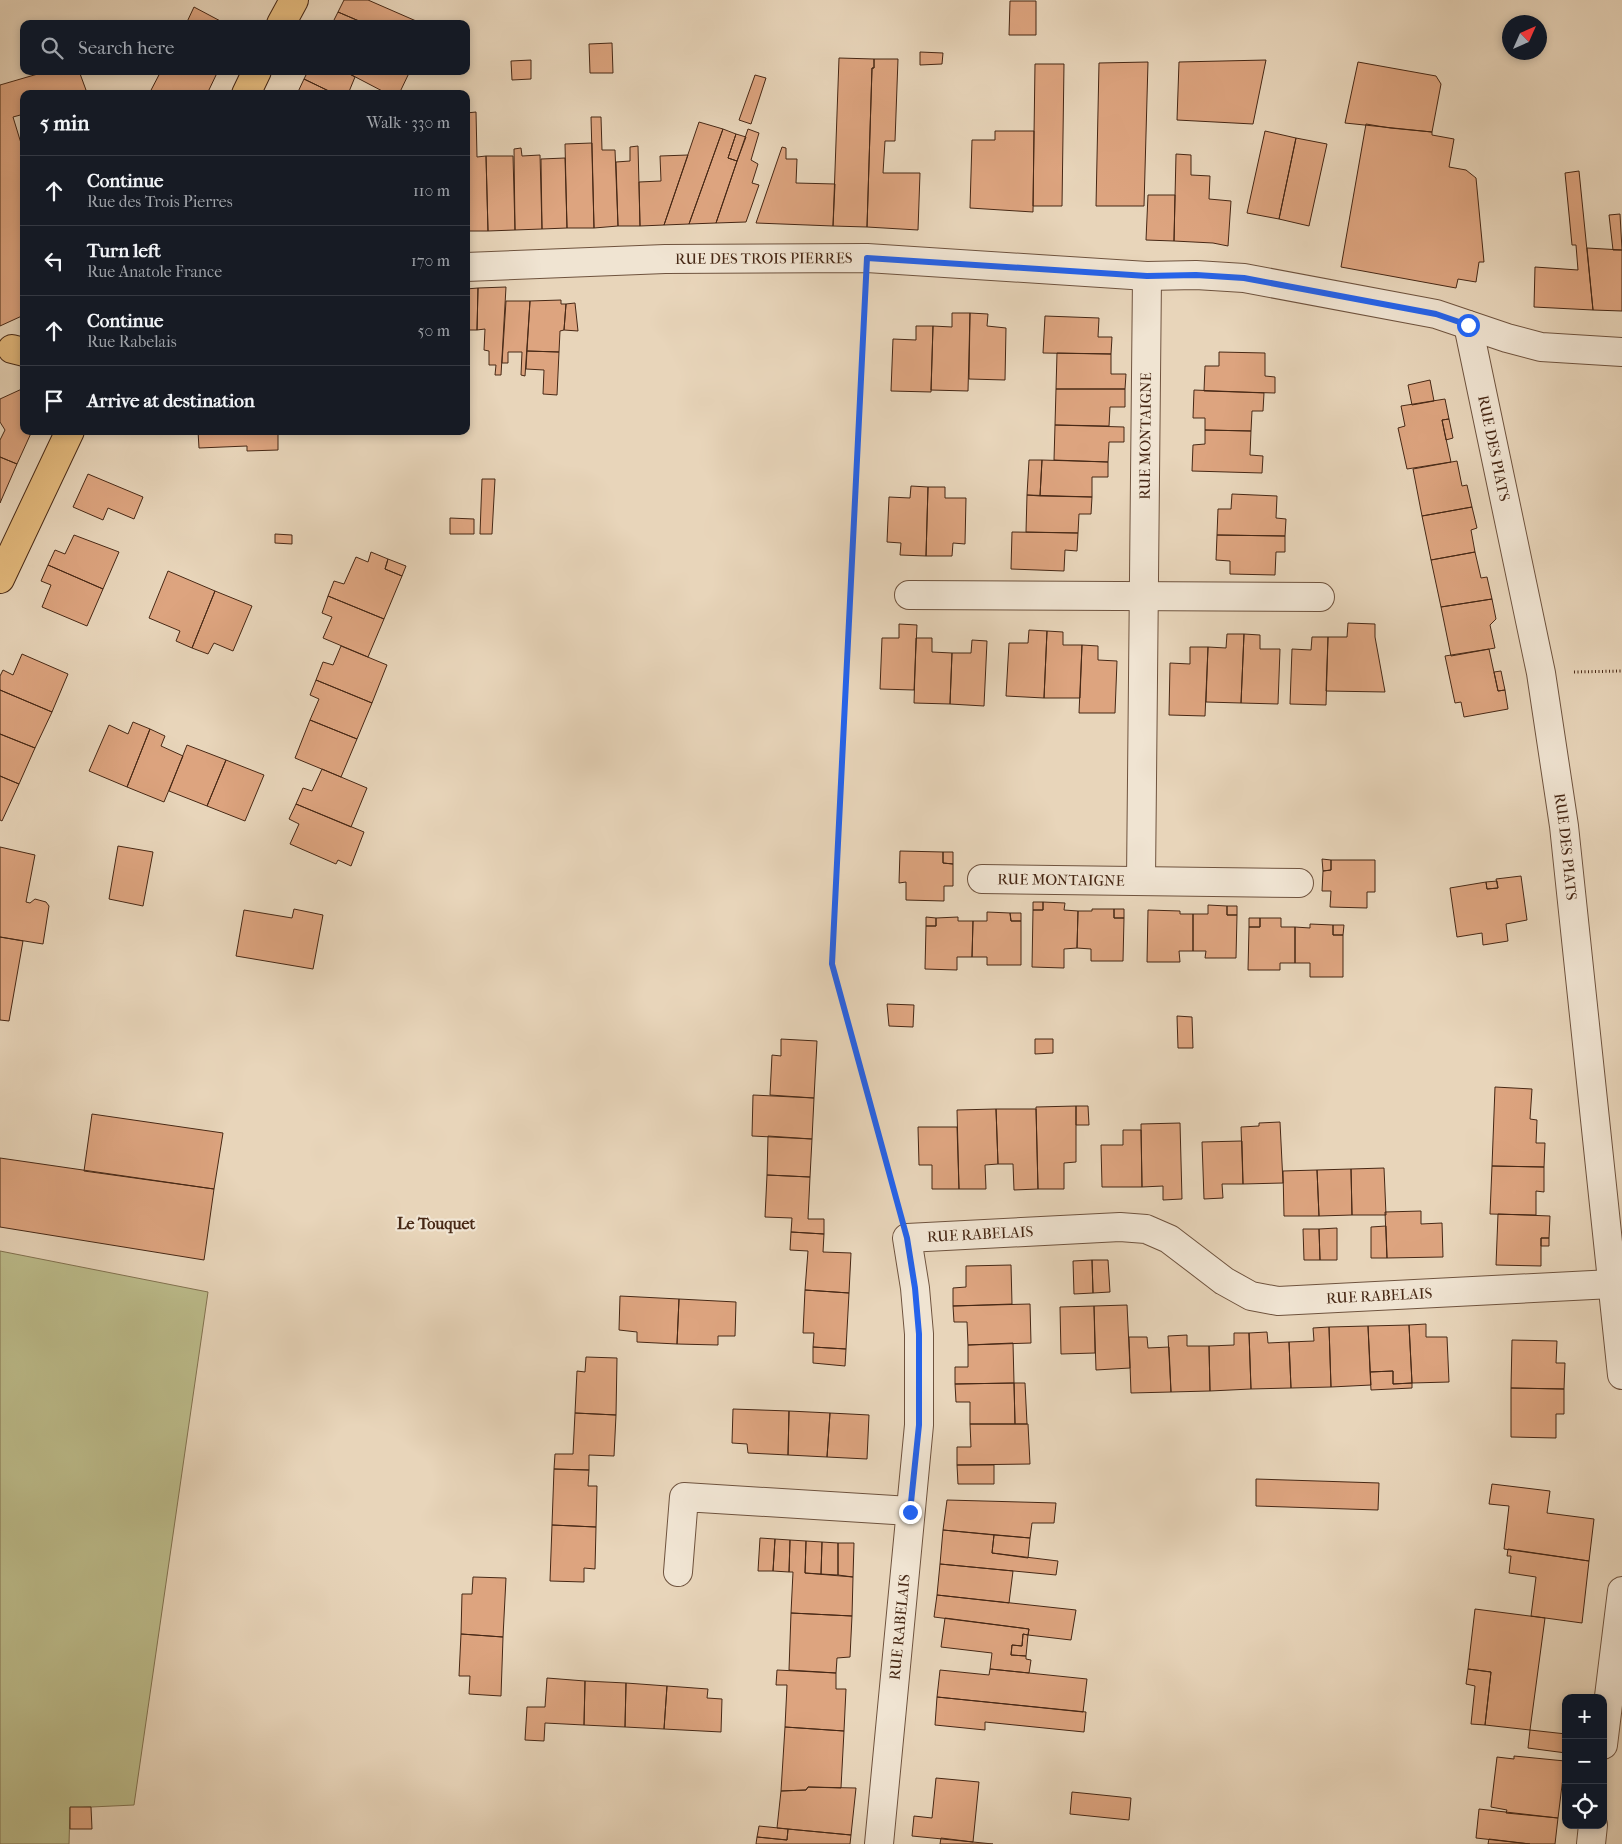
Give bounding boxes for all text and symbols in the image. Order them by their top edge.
north arrow [1502,15,1547,60]
search box [20,20,470,75]
icon: search [38,34,66,62]
text: Search here [78,37,174,59]
text: 5 min [40,111,89,135]
text: Walk · 330 m [367,113,450,132]
text: Continue [87,170,163,192]
icon: ahead [40,177,68,205]
text: 110 m [413,181,450,200]
text: Rue des Trois Pierres [87,192,233,211]
text: Turn left [87,240,161,262]
icon: left [40,247,68,275]
street label: RUE DES TROIS PIERRES [675,249,853,268]
text: 170 m [411,251,450,270]
text: Rue Anatole France [87,262,222,281]
text: Continue [87,310,163,332]
route start [1457,314,1480,337]
icon: ahead [40,317,68,345]
text: 50 m [418,321,450,340]
text: Rue Rabelais [87,332,177,351]
street label: RUE MONTAIGNE [1136,372,1155,500]
icon: arrive [40,387,68,415]
text: Arrive at destination [87,390,255,412]
street label: RUE DES PIATS [1474,394,1514,503]
street label: RUE DES PIATS [1550,792,1581,901]
street label: RUE MONTAIGNE [997,870,1125,890]
district label: Le Touquet [397,1214,475,1234]
street label: RUE RABELAIS [927,1222,1034,1246]
street label: RUE RABELAIS [1326,1284,1433,1308]
route end [899,1501,922,1524]
street label: RUE RABELAIS [886,1573,914,1681]
map controls [1562,1694,1607,1829]
button: + [1562,1694,1607,1739]
button: − [1562,1739,1607,1784]
button: locate [1562,1784,1607,1829]

